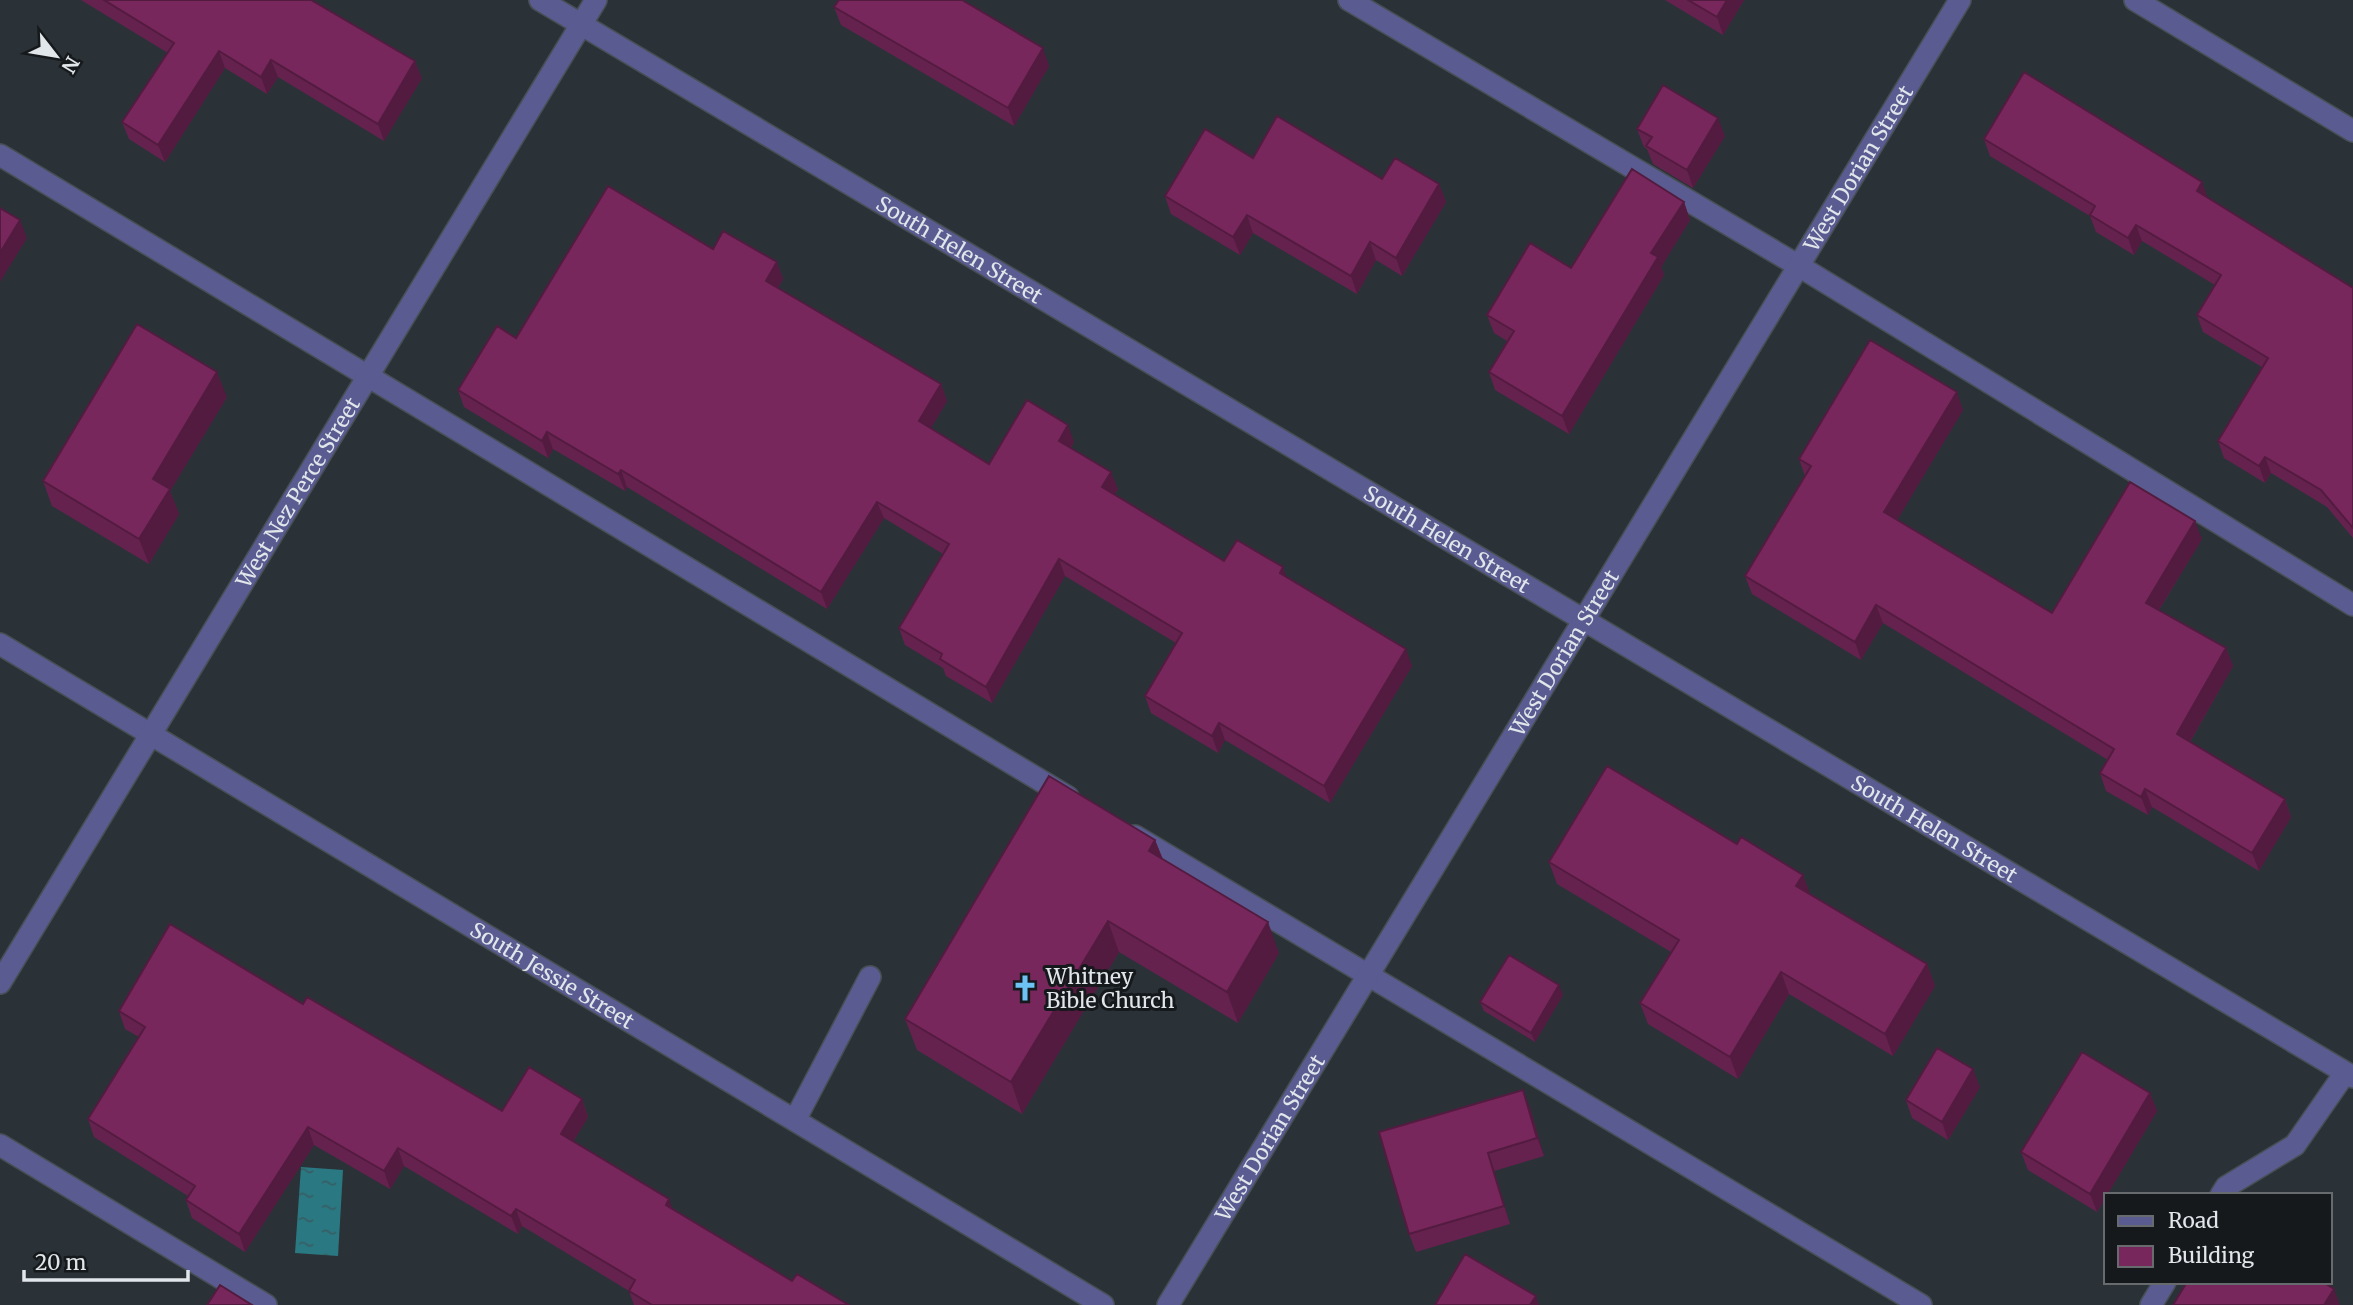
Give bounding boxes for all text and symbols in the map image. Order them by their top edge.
north arrow [21,21,91,91]
text: N [56,52,85,77]
street label: West Dorian Street [1797,80,1919,257]
street label: South Helen Street [871,189,1048,309]
street label: West Nez Perce Street [229,392,366,593]
street label: South Helen Street [1359,479,1535,599]
street label: West Dorian Street [1503,565,1625,742]
street label: South Helen Street [1846,769,2023,888]
street label: South Jessie Street [466,916,639,1035]
place label: Whitney Bible Church [1045,963,1175,1014]
church icon: Whitney Bible Church [1010,973,1040,1003]
street label: West Dorian Street [1208,1049,1330,1226]
legend [2104,1193,2332,1284]
text: Road [2168,1207,2219,1234]
scale bar [24,1238,189,1282]
text: Building [2168,1242,2255,1269]
text: 20 m [35,1249,87,1276]

